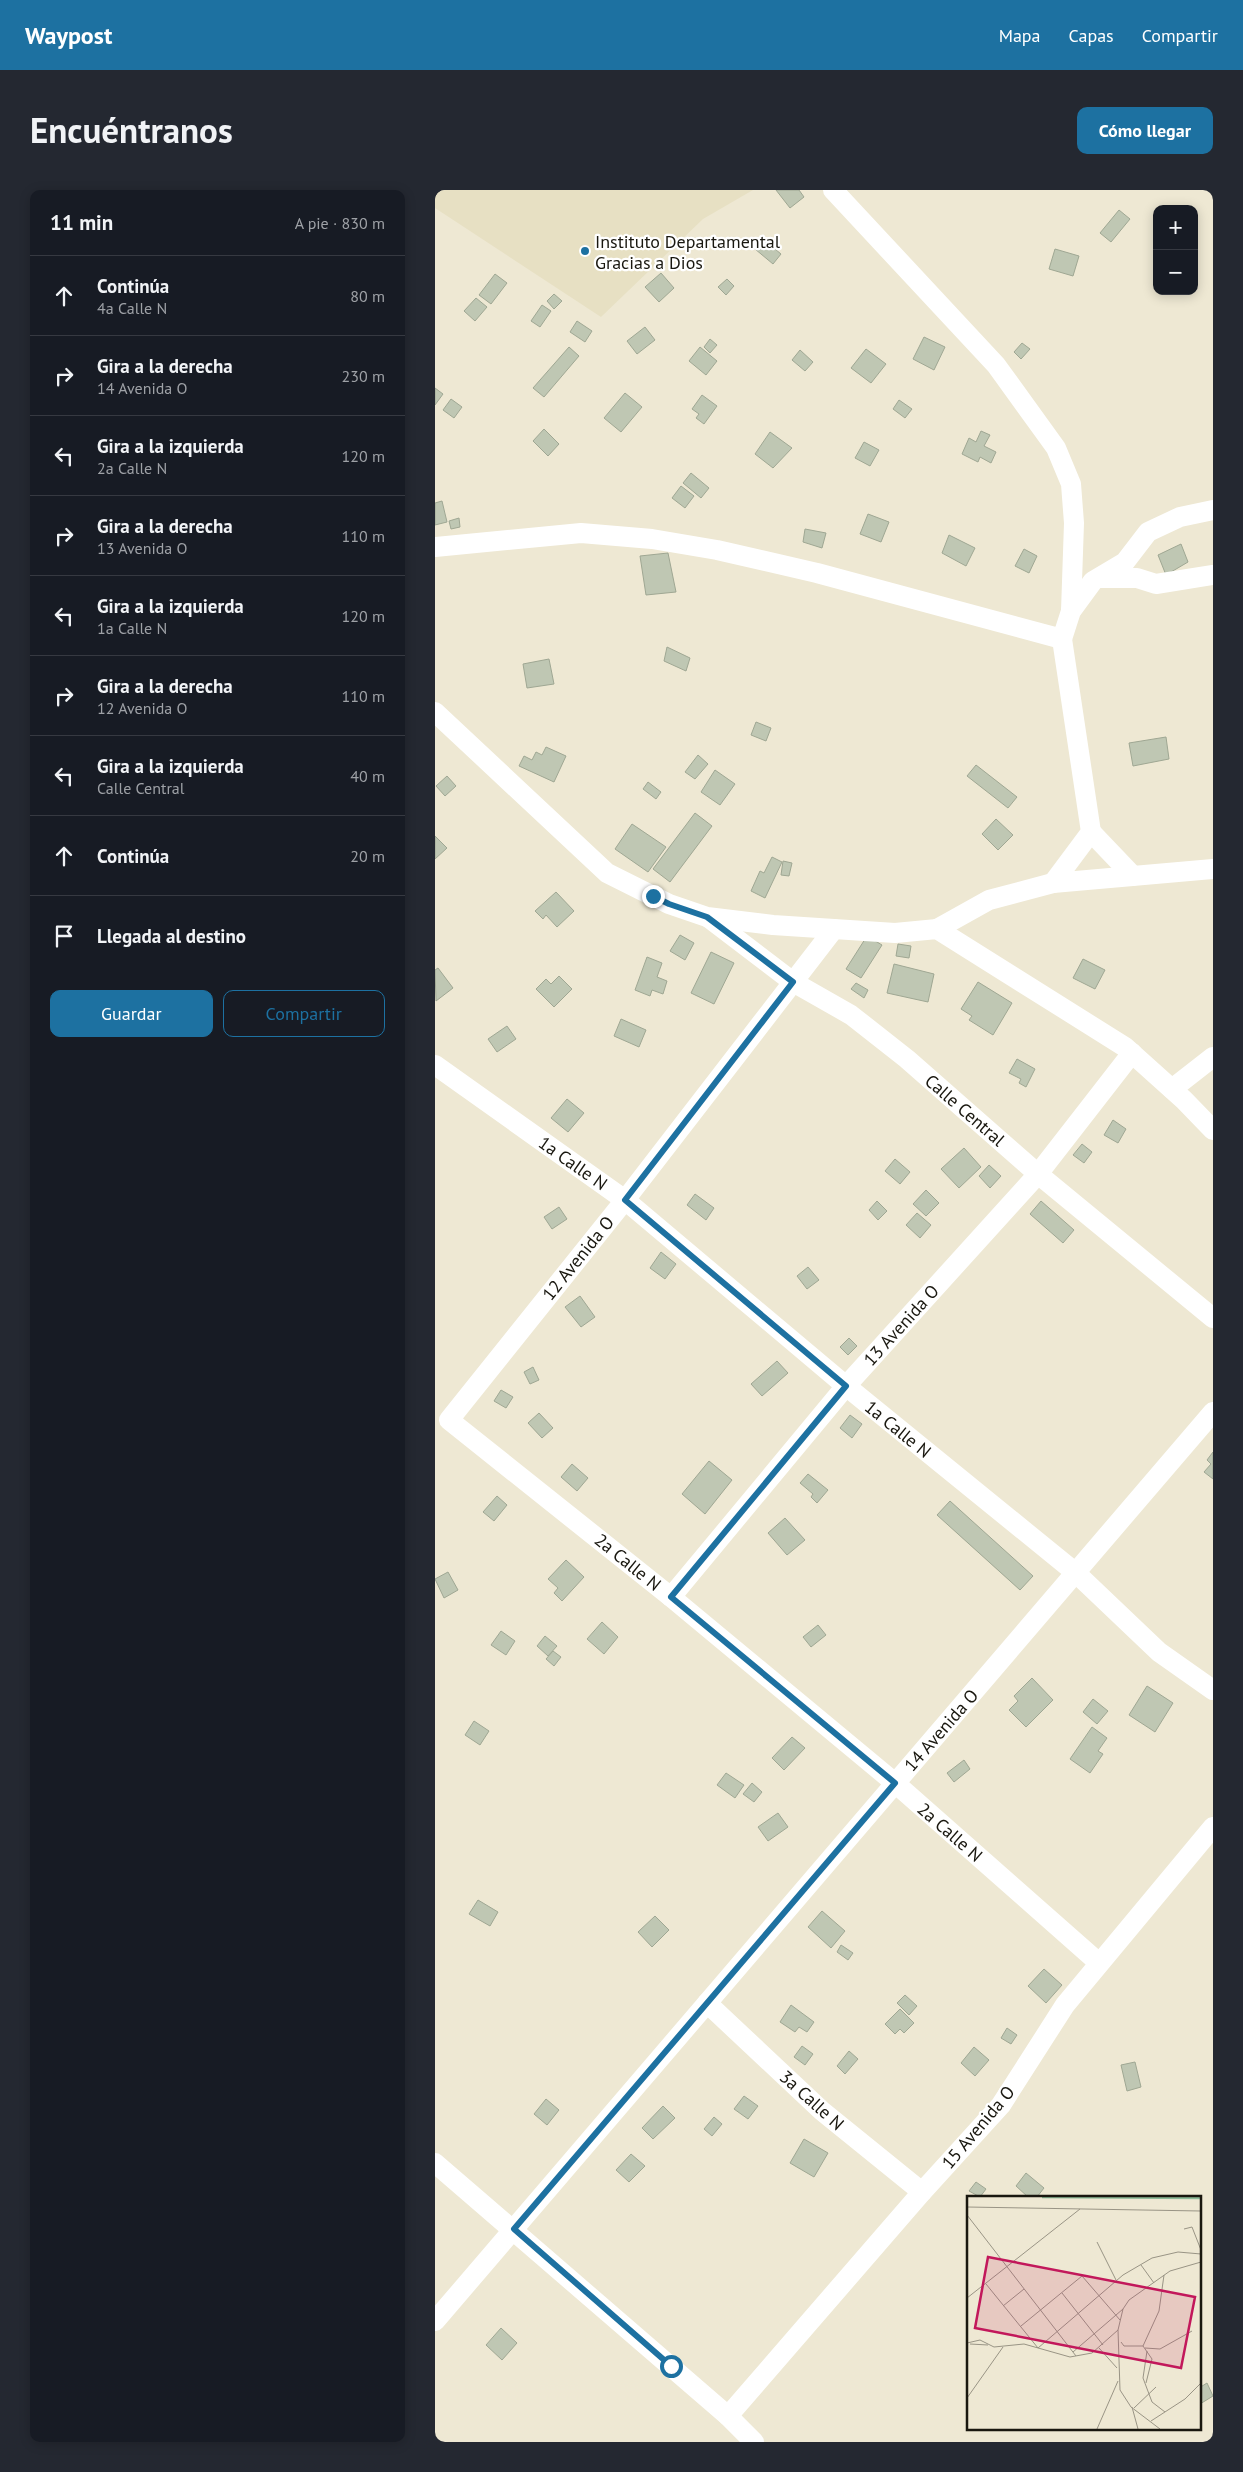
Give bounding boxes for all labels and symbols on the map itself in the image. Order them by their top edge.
place label: Instituto Departamental Gracias a Dios [595,230,781,274]
marker: Instituto Departamental Gracias a Dios [579,245,591,257]
route end [642,885,665,908]
street label: Calle Central [920,1069,1010,1151]
street label: 1a Calle N [534,1131,612,1195]
street label: 12 Avenida O [537,1211,619,1305]
street label: 13 Avenida O [858,1279,944,1371]
street label: 1a Calle N [860,1395,936,1463]
street label: 2a Calle N [590,1528,666,1596]
street label: 14 Avenida O [899,1684,983,1776]
street label: 2a Calle N [913,1797,987,1867]
street label: 3a Calle N [775,2065,849,2135]
street label: 15 Avenida O [936,2081,1020,2173]
inset map [967,2196,1201,2430]
route start [660,2355,683,2378]

